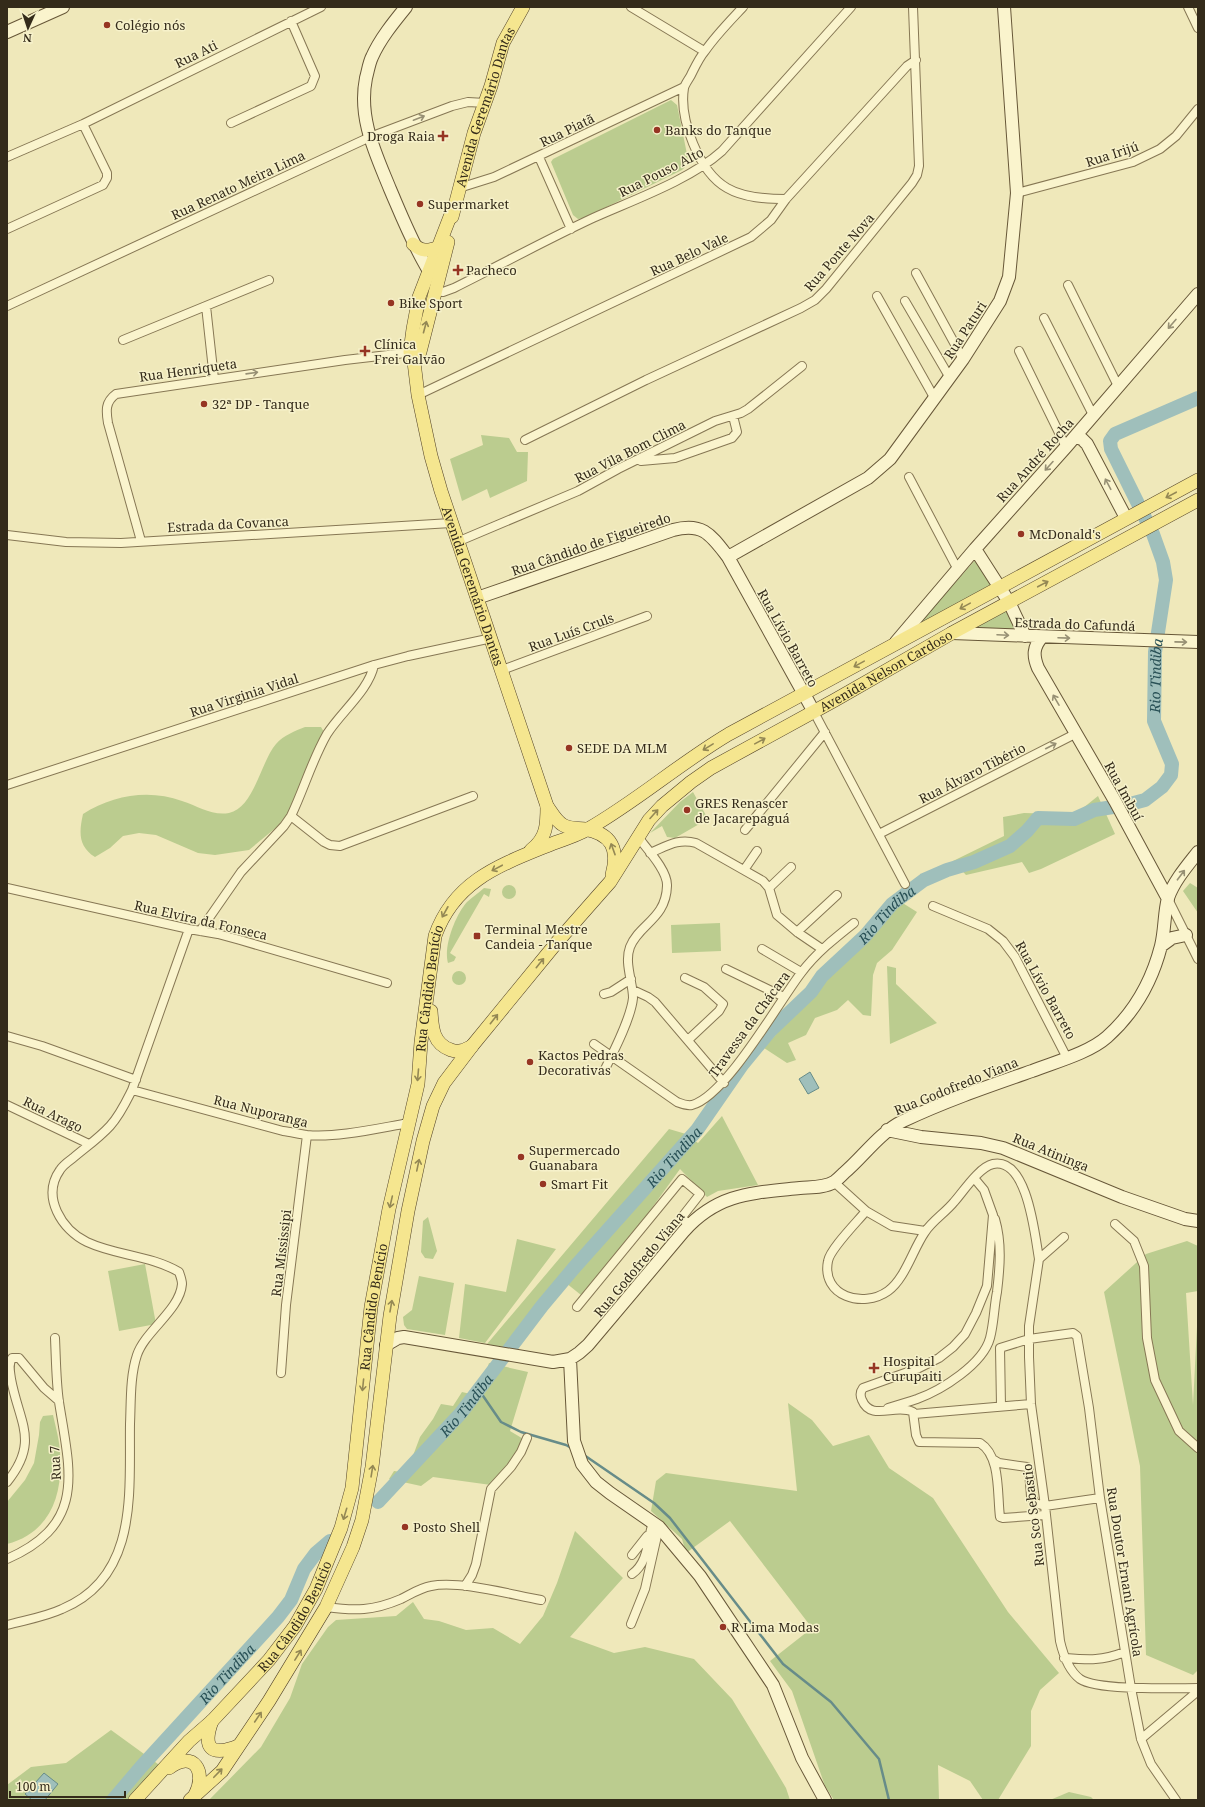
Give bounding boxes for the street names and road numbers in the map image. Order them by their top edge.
street label: Avenida Geremário Dantas [451,23,519,189]
street label: Rua Ati [172,36,220,72]
street label: Rua Piatã [537,109,597,151]
street label: Rua Irijú [1083,137,1141,171]
street label: Rua Pouso Alto [615,143,707,201]
street label: Rua Renato Meira Lima [168,146,308,224]
street label: Rua Ponte Nova [800,209,878,295]
street label: Rua Belo Vale [647,228,731,280]
street label: Rua Paturi [940,298,990,362]
street label: Rua Henriqueta [138,354,238,386]
street label: Rua André Rocha [992,414,1078,506]
street label: Rua Vila Bom Clima [571,415,689,487]
street label: Avenida Geremário Dantas [438,504,508,668]
street label: Rua Cândido de Figueiredo [509,508,673,580]
street label: Estrada da Covanca [167,512,289,536]
street label: Rua Lívio Barreto [754,586,822,690]
street label: Rua Luís Cruls [526,608,616,656]
street label: Estrada do Cafundá [1014,613,1136,635]
street label: Avenida Nelson Cardoso [816,626,956,716]
street label: Rua Virginia Vidal [187,669,301,721]
street label: Rua Álvaro Tibério [916,738,1028,808]
street label: Rua Imbuí [1100,758,1148,824]
street label: Rua Elvira da Fonseca [133,896,269,944]
street label: Rua Cândido Benício [411,922,448,1053]
street label: Rua Lívio Barreto [1012,938,1080,1042]
street label: Travessa da Chácara [704,967,794,1081]
street label: Rua Godofredo Viana [891,1053,1021,1119]
street label: Rua Nuporanga [212,1091,310,1131]
street label: Rua Arago [20,1092,86,1136]
street label: Rua Atininga [1010,1129,1092,1175]
street label: Rua Godofredo Viana [590,1207,688,1321]
street label: Rua Mississipi [267,1208,295,1298]
street label: Rua Cândido Benício [355,1242,392,1371]
street label: Rua 7 [45,1445,65,1481]
street label: Rua Sco Sebastio [1018,1463,1048,1567]
street label: Rua Doutor Ernani Agrícola [1103,1486,1147,1658]
street label: Rua Cândido Benício [253,1558,336,1676]

